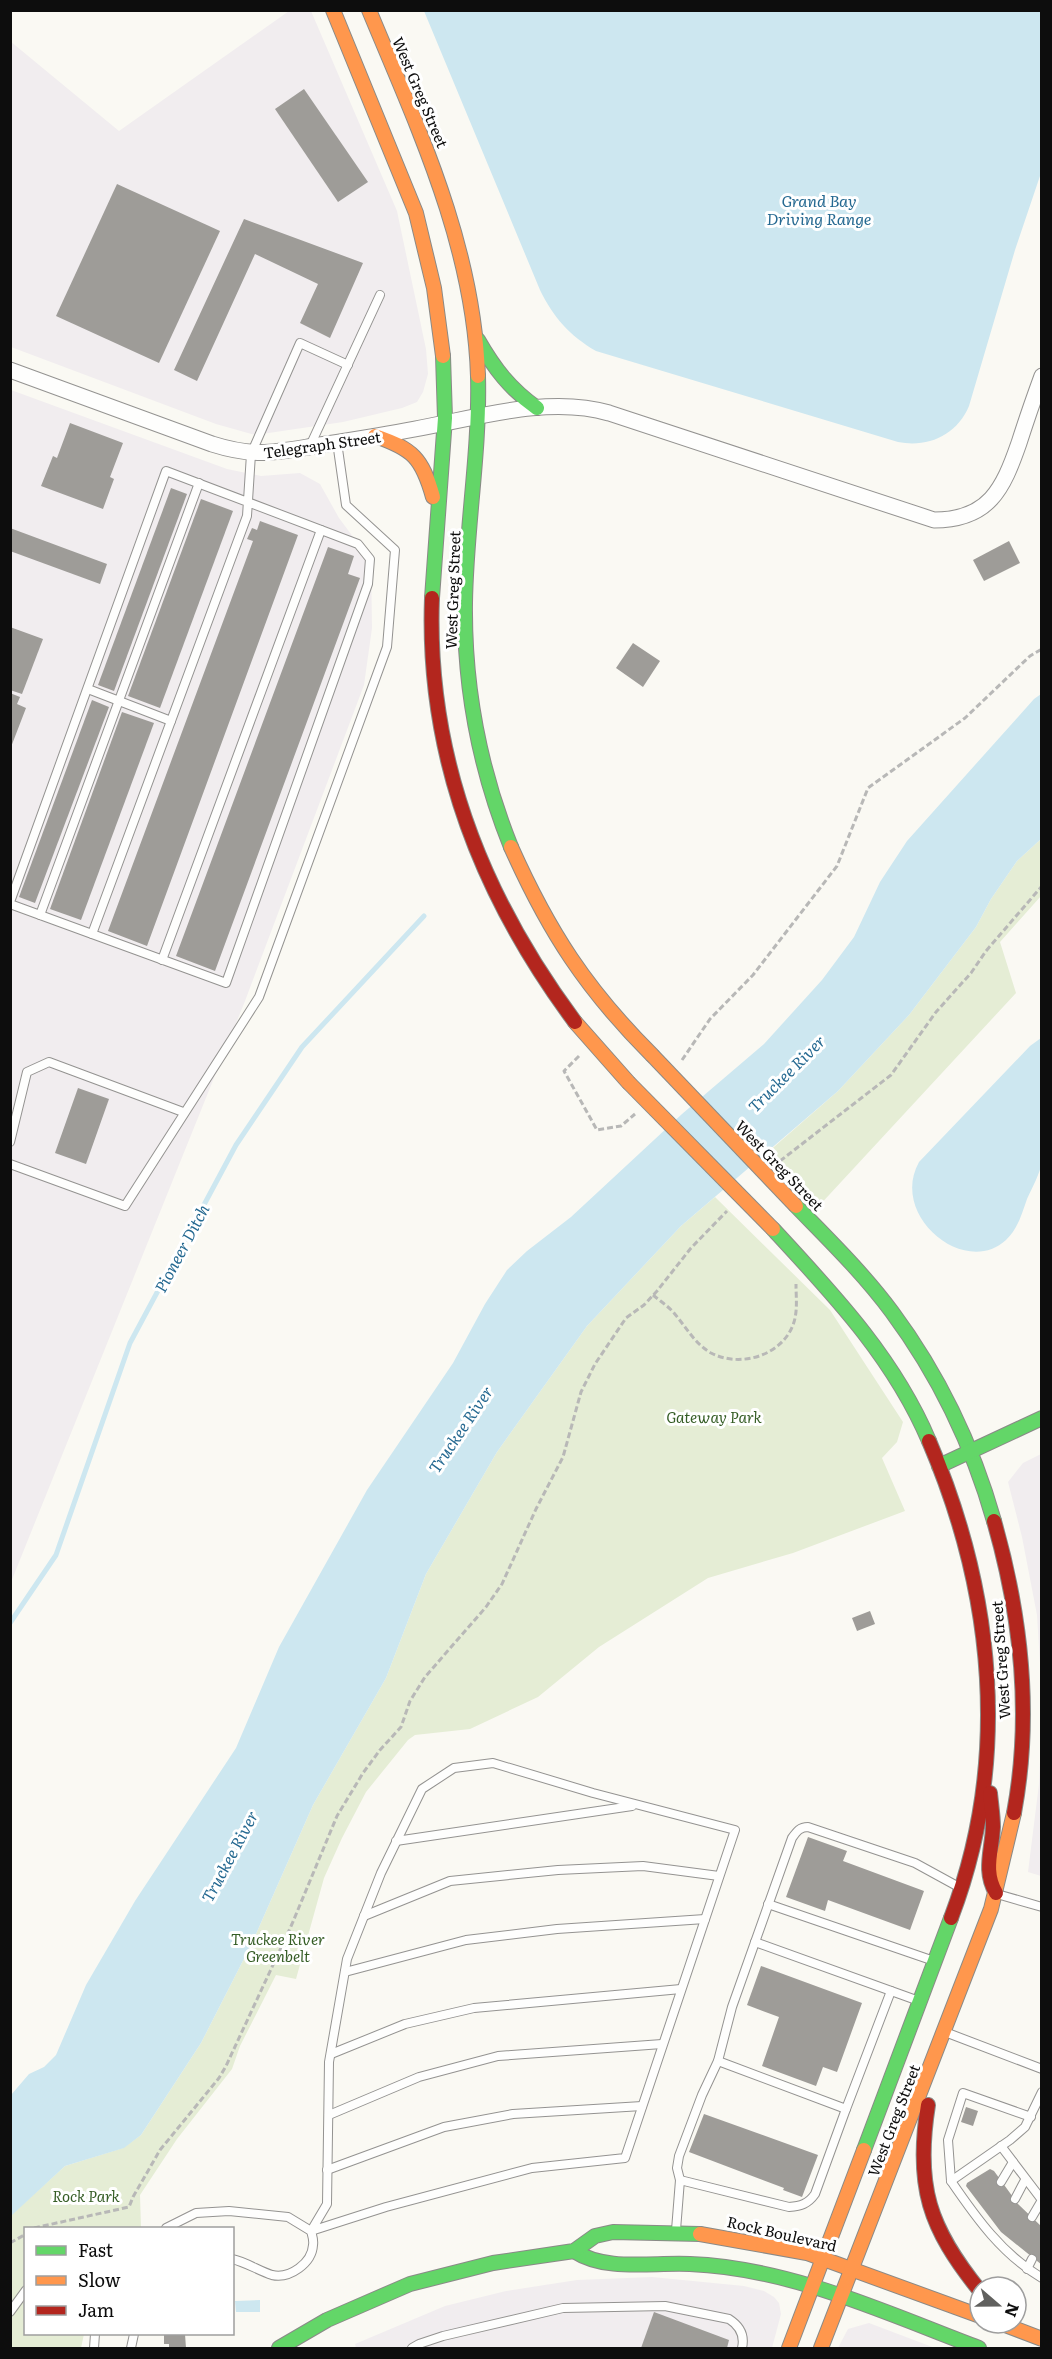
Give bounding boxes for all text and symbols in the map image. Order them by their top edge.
street label: West Greg Street [387,33,455,151]
water label: Grand Bay Driving Range [767,188,871,230]
street label: Telegraph Street [262,424,382,464]
street label: West Greg Street [438,530,466,650]
water label: Truckee River [742,1029,830,1117]
street label: West Greg Street [731,1114,829,1216]
water label: Pioneer Ditch [148,1199,215,1296]
water label: Truckee River [422,1381,498,1477]
park label: Gateway Park [666,1405,762,1428]
street label: West Greg Street [984,1600,1016,1720]
water label: Truckee River [195,1806,263,1906]
park label: Truckee River Greenbelt [231,1927,325,1967]
street label: West Greg Street [861,2061,925,2179]
park label: Rock Park [52,2184,121,2207]
street label: Rock Boulevard [725,2209,839,2257]
legend [24,2227,234,2335]
text: Fast [78,2236,114,2263]
text: Slow [78,2266,121,2293]
north arrow [968,2275,1028,2335]
text: Jam [78,2296,114,2323]
text: N [999,2300,1027,2321]

